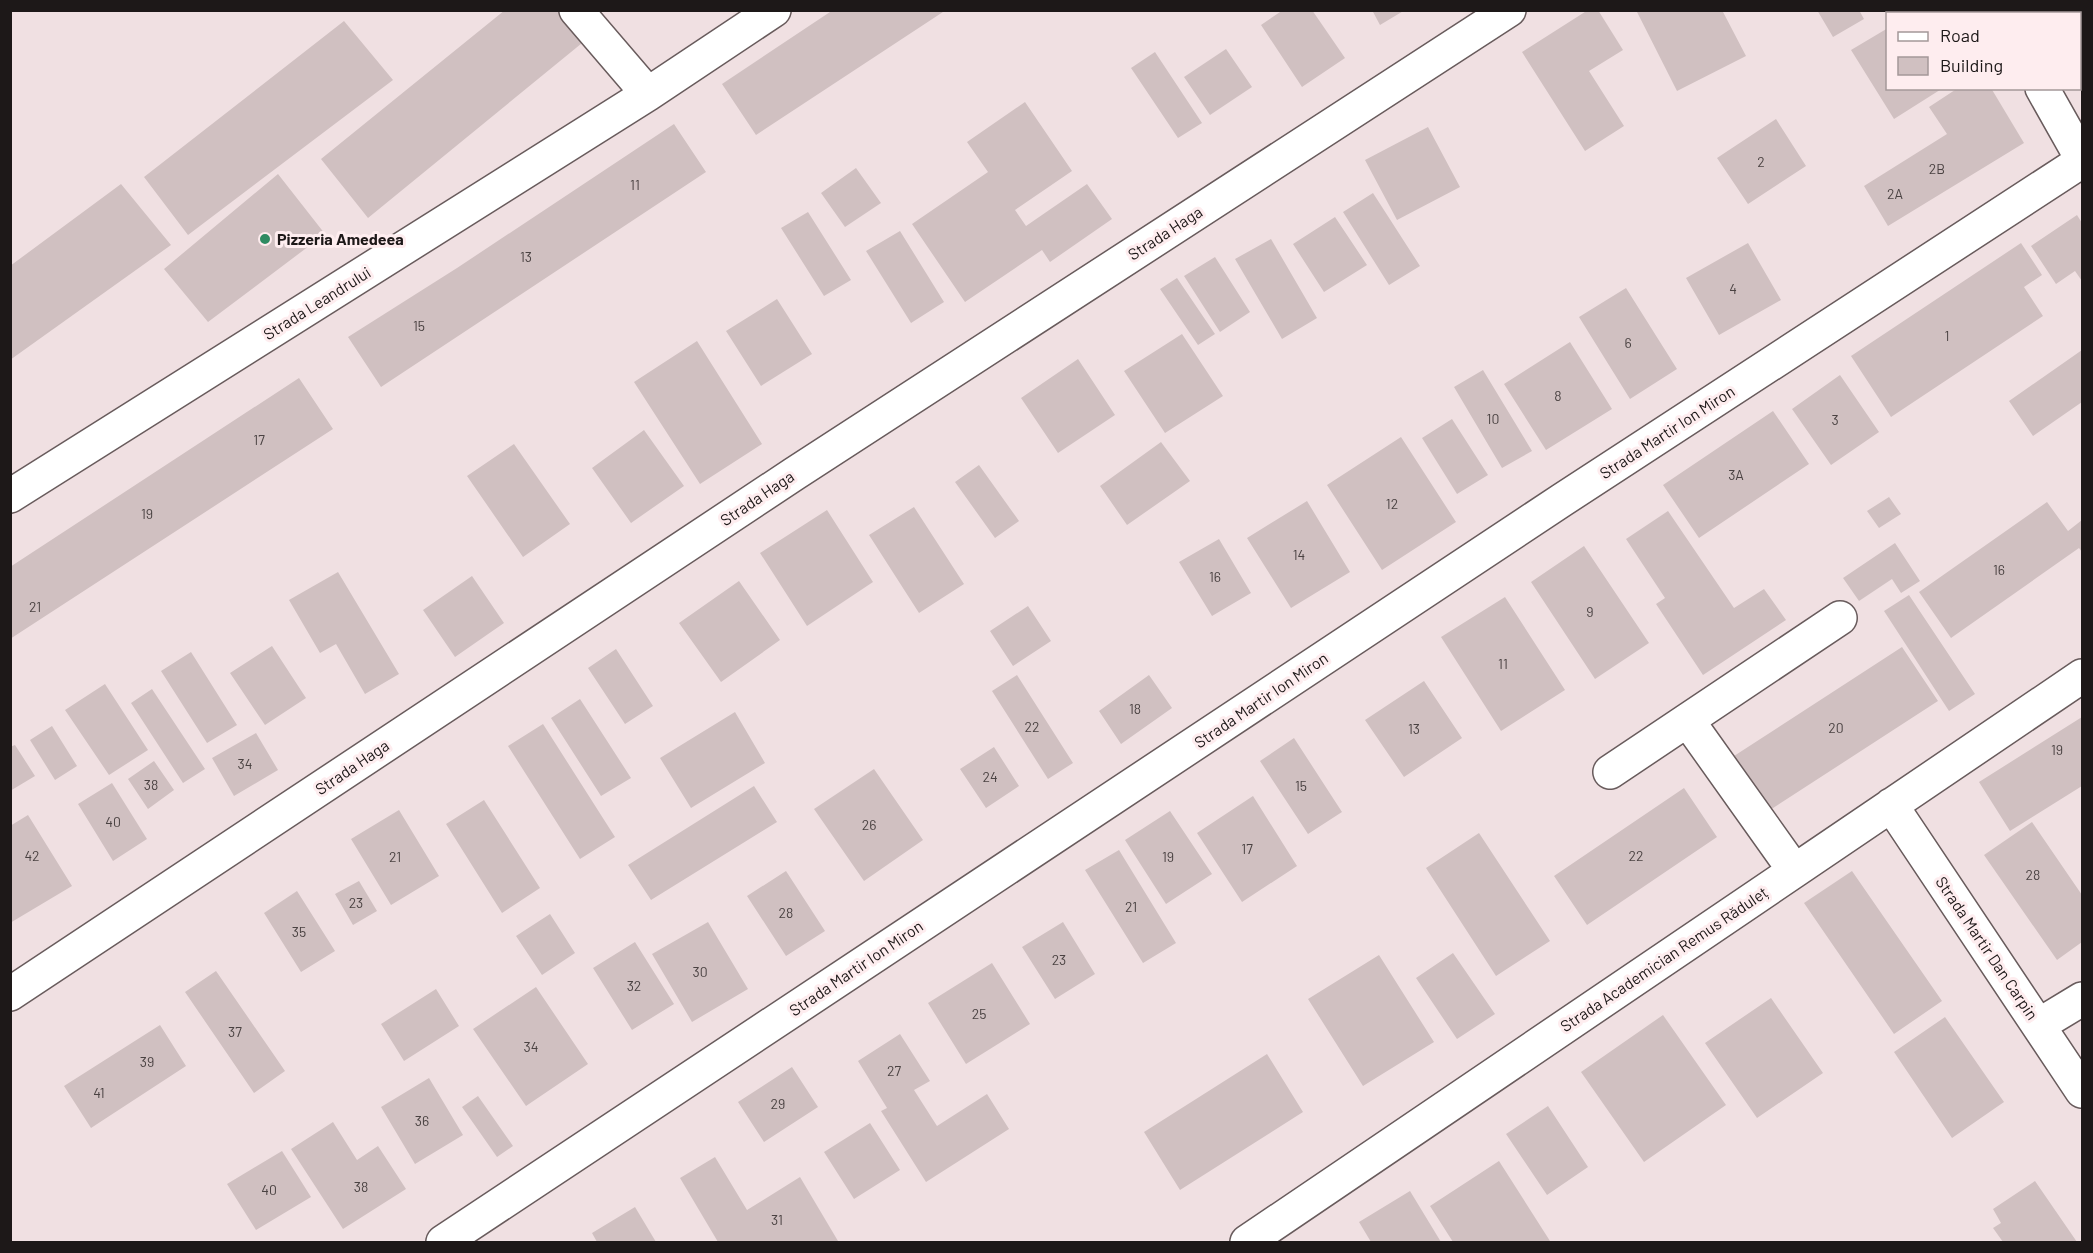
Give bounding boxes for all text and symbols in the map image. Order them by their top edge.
legend [1886,12,2081,90]
text: Road [1940,24,1980,46]
text: Building [1940,54,2003,76]
house number: 2 [1757,153,1765,170]
house number: 2B [1929,160,1945,177]
house number: 11 [630,176,640,193]
house number: 2A [1887,185,1903,202]
street label: Strada Haga [1124,202,1205,264]
place label: Pizzeria Amedeea [277,229,404,248]
marker: Pizzeria Amedeea [258,232,272,246]
house number: 13 [520,248,532,265]
street label: Strada Leandrului [260,262,374,343]
house number: 4 [1729,280,1737,297]
house number: 15 [413,317,425,334]
house number: 1 [1945,327,1949,344]
house number: 6 [1624,334,1632,351]
street label: Strada Martir Ion Miron [1596,381,1738,482]
house number: 8 [1554,387,1562,404]
house number: 10 [1487,410,1499,427]
house number: 3 [1831,411,1839,428]
house number: 17 [253,431,265,448]
street label: Strada Haga [716,466,797,529]
house number: 3A [1728,466,1744,483]
house number: 12 [1386,495,1398,512]
house number: 19 [141,505,153,522]
house number: 14 [1293,546,1305,563]
house number: 16 [1993,561,2005,578]
house number: 16 [1209,568,1221,585]
house number: 21 [29,598,41,615]
house number: 9 [1586,603,1594,620]
street label: Strada Martir Ion Miron [1190,648,1331,751]
house number: 11 [1498,655,1508,672]
house number: 18 [1129,700,1141,717]
house number: 22 [1024,718,1040,735]
house number: 20 [1828,719,1844,736]
house number: 13 [1408,720,1420,737]
street label: Strada Haga [311,735,392,798]
house number: 19 [2051,741,2063,758]
house number: 34 [238,755,252,772]
house number: 24 [982,768,998,785]
house number: 38 [144,776,158,793]
house number: 15 [1295,777,1307,794]
house number: 40 [105,813,121,830]
house number: 26 [862,816,876,833]
house number: 17 [1241,840,1253,857]
house number: 42 [24,847,40,864]
house number: 22 [1628,847,1644,864]
house number: 21 [389,848,401,865]
house number: 19 [1162,848,1174,865]
house number: 28 [2026,866,2040,883]
street label: Strada Martir Dan Carpin [1932,872,2042,1023]
street label: Strada Academician Remus Răduleț [1556,882,1771,1035]
house number: 23 [349,894,363,911]
house number: 21 [1125,898,1137,915]
house number: 28 [779,904,793,921]
street label: Strada Martir Ion Miron [785,916,926,1019]
house number: 35 [292,923,306,940]
house number: 23 [1052,951,1066,968]
house number: 30 [692,963,708,980]
house number: 32 [627,977,641,994]
house number: 25 [972,1005,986,1022]
house number: 37 [228,1023,242,1040]
house number: 34 [524,1038,538,1055]
house number: 39 [140,1053,154,1070]
house number: 27 [887,1062,901,1079]
house number: 41 [93,1084,105,1101]
house number: 29 [771,1095,785,1112]
house number: 36 [415,1112,429,1129]
house number: 38 [354,1178,368,1195]
house number: 40 [261,1181,277,1198]
house number: 31 [771,1211,783,1228]

